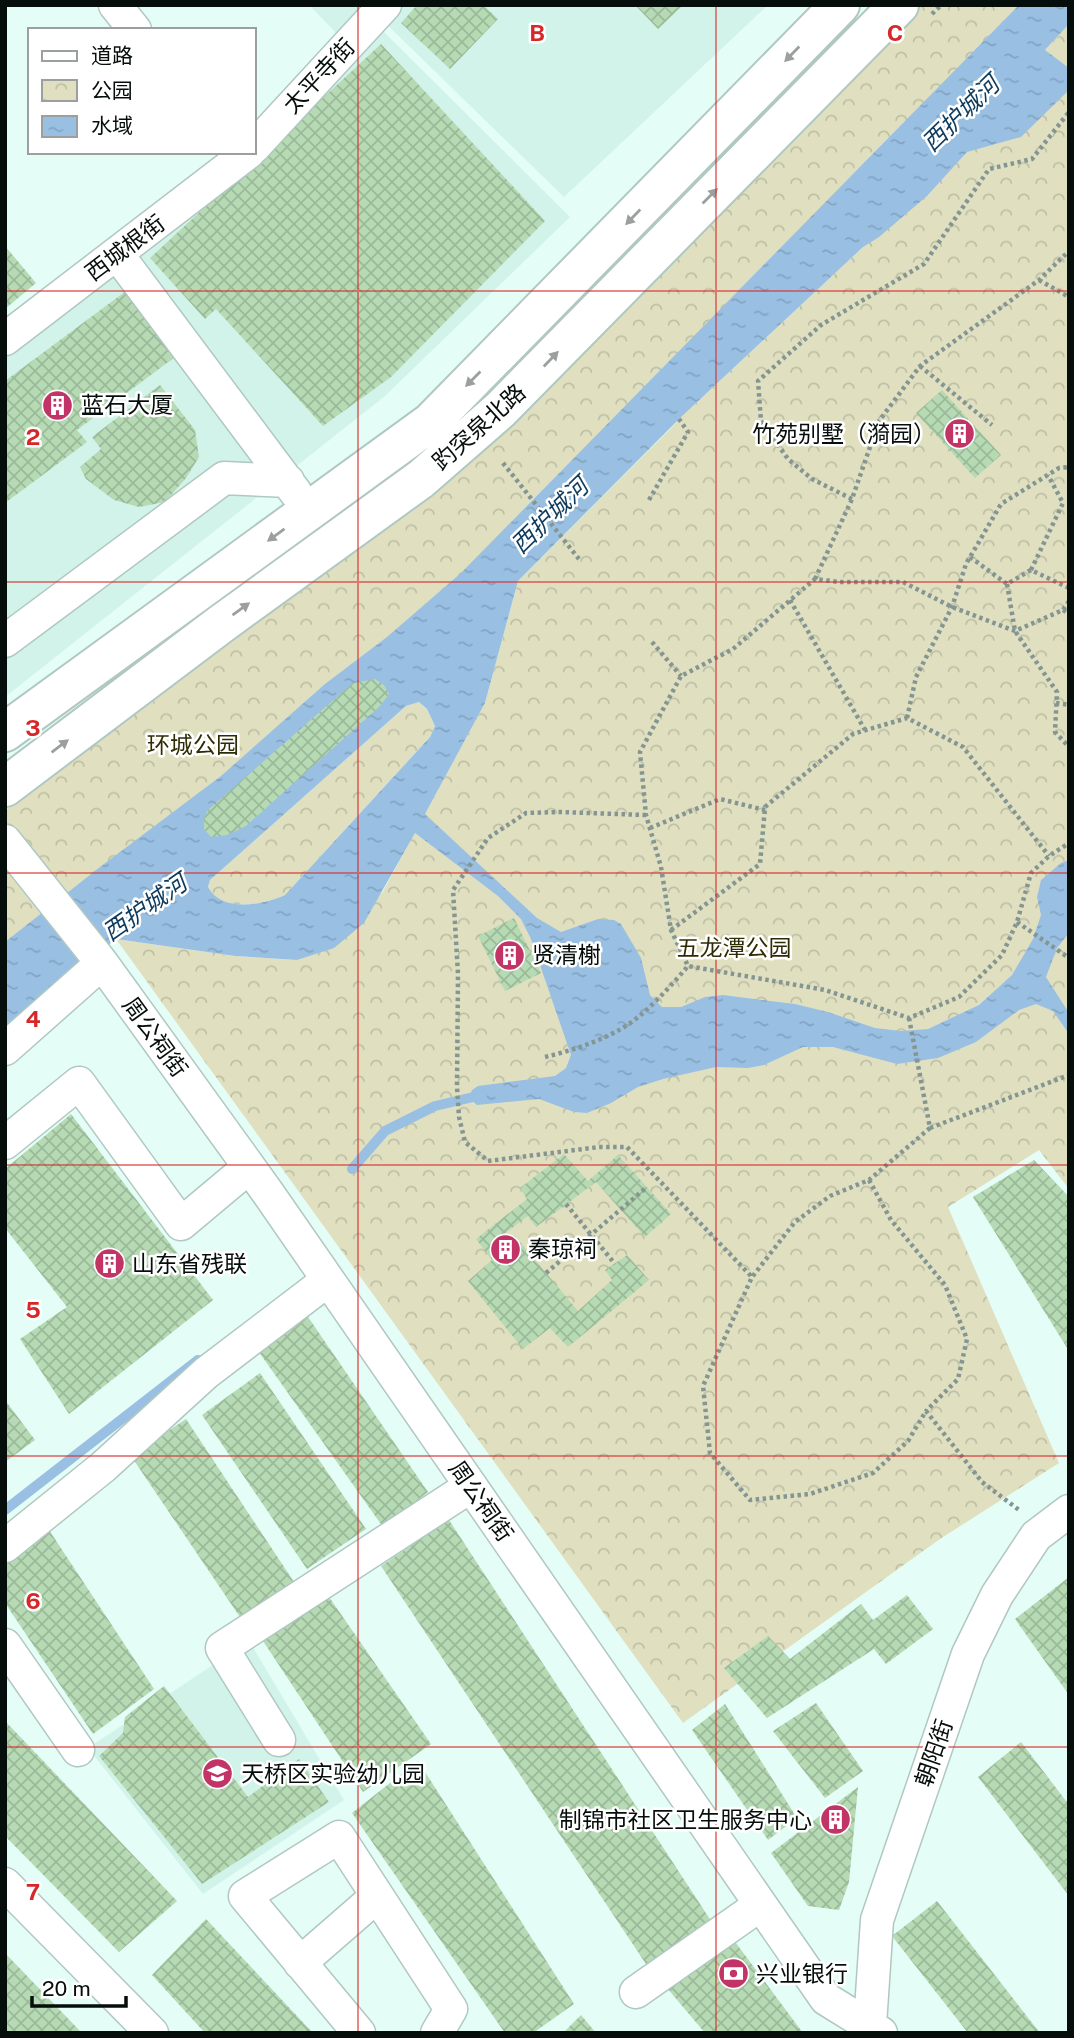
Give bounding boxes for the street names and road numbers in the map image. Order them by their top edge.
street label: 太平寺街 [277,33,360,119]
street label: 西城根街 [80,209,170,286]
street label: 趵突泉北路 [427,378,530,475]
street label: 周公祠街 [117,992,193,1082]
street label: 周公祠街 [444,1455,519,1546]
street label: 朝阳街 [910,1716,958,1790]

